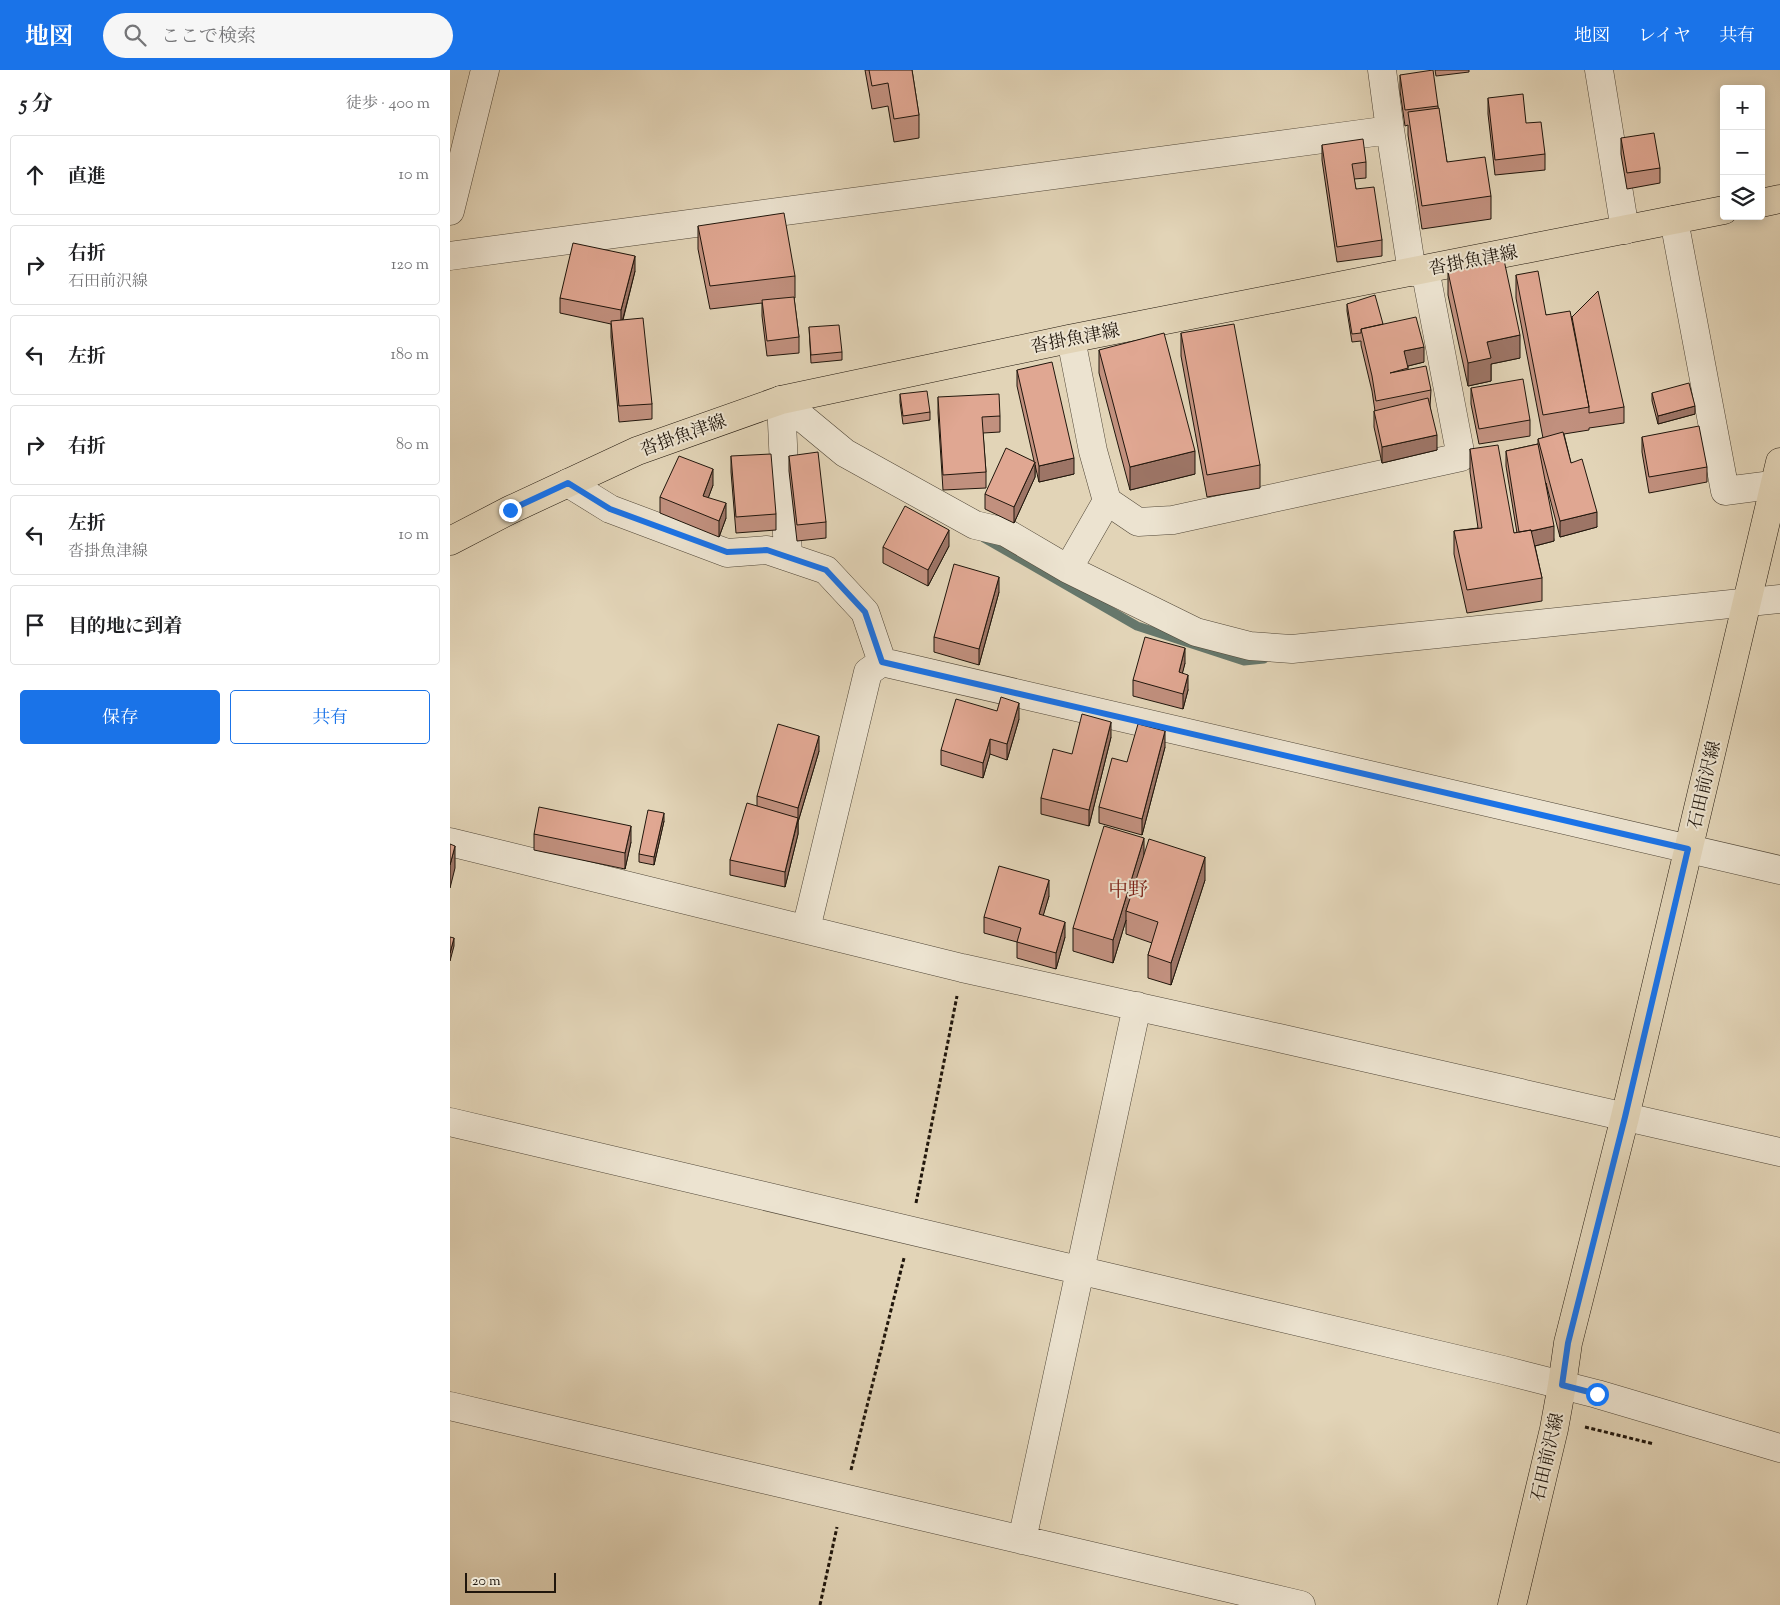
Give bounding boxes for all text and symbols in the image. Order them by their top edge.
search box [103,13,453,58]
text: 地図 [25,21,73,55]
icon: search [121,21,149,49]
text: ここで検索 [161,24,256,51]
text: 地図 [1574,24,1610,50]
text: レイヤ [1638,24,1691,50]
text: 共有 [1719,24,1755,50]
map controls [1720,85,1765,220]
button: + [1720,85,1765,130]
text: 5 分 [20,90,53,120]
text: 徒歩 · 400 m [346,93,430,116]
button: − [1720,130,1765,175]
icon: ahead [21,161,49,189]
text: 直進 [68,164,106,191]
text: 10 m [399,164,429,187]
button: layers [1720,175,1765,220]
text: 右折 [68,241,106,268]
street label: 沓掛魚津線 [1427,241,1520,283]
icon: right [21,251,49,279]
text: 120 m [391,254,429,277]
text: 石田前沢線 [68,271,148,294]
street label: 沓掛魚津線 [1029,319,1122,361]
icon: left [21,341,49,369]
text: 左折 [68,344,106,371]
text: 180 m [390,344,429,367]
street label: 沓掛魚津線 [637,409,730,464]
icon: right [21,431,49,459]
text: 右折 [68,434,106,461]
text: 80 m [396,434,429,457]
route end [499,499,522,522]
text: 左折 [68,511,106,538]
icon: left [21,521,49,549]
text: 10 m [399,524,429,547]
text: 沓掛魚津線 [68,541,148,564]
icon: arrive [21,611,49,639]
text: 目的地に到着 [68,614,182,641]
button: 保存 [20,690,220,744]
button: 共有 [230,690,430,744]
street label: 石田前沢線 [1683,739,1729,832]
district label: 中野 [1108,877,1148,906]
route start [1586,1383,1609,1406]
street label: 石田前沢線 [1526,1411,1572,1504]
scale bar [465,1570,556,1593]
text: 20 m [472,1572,501,1592]

